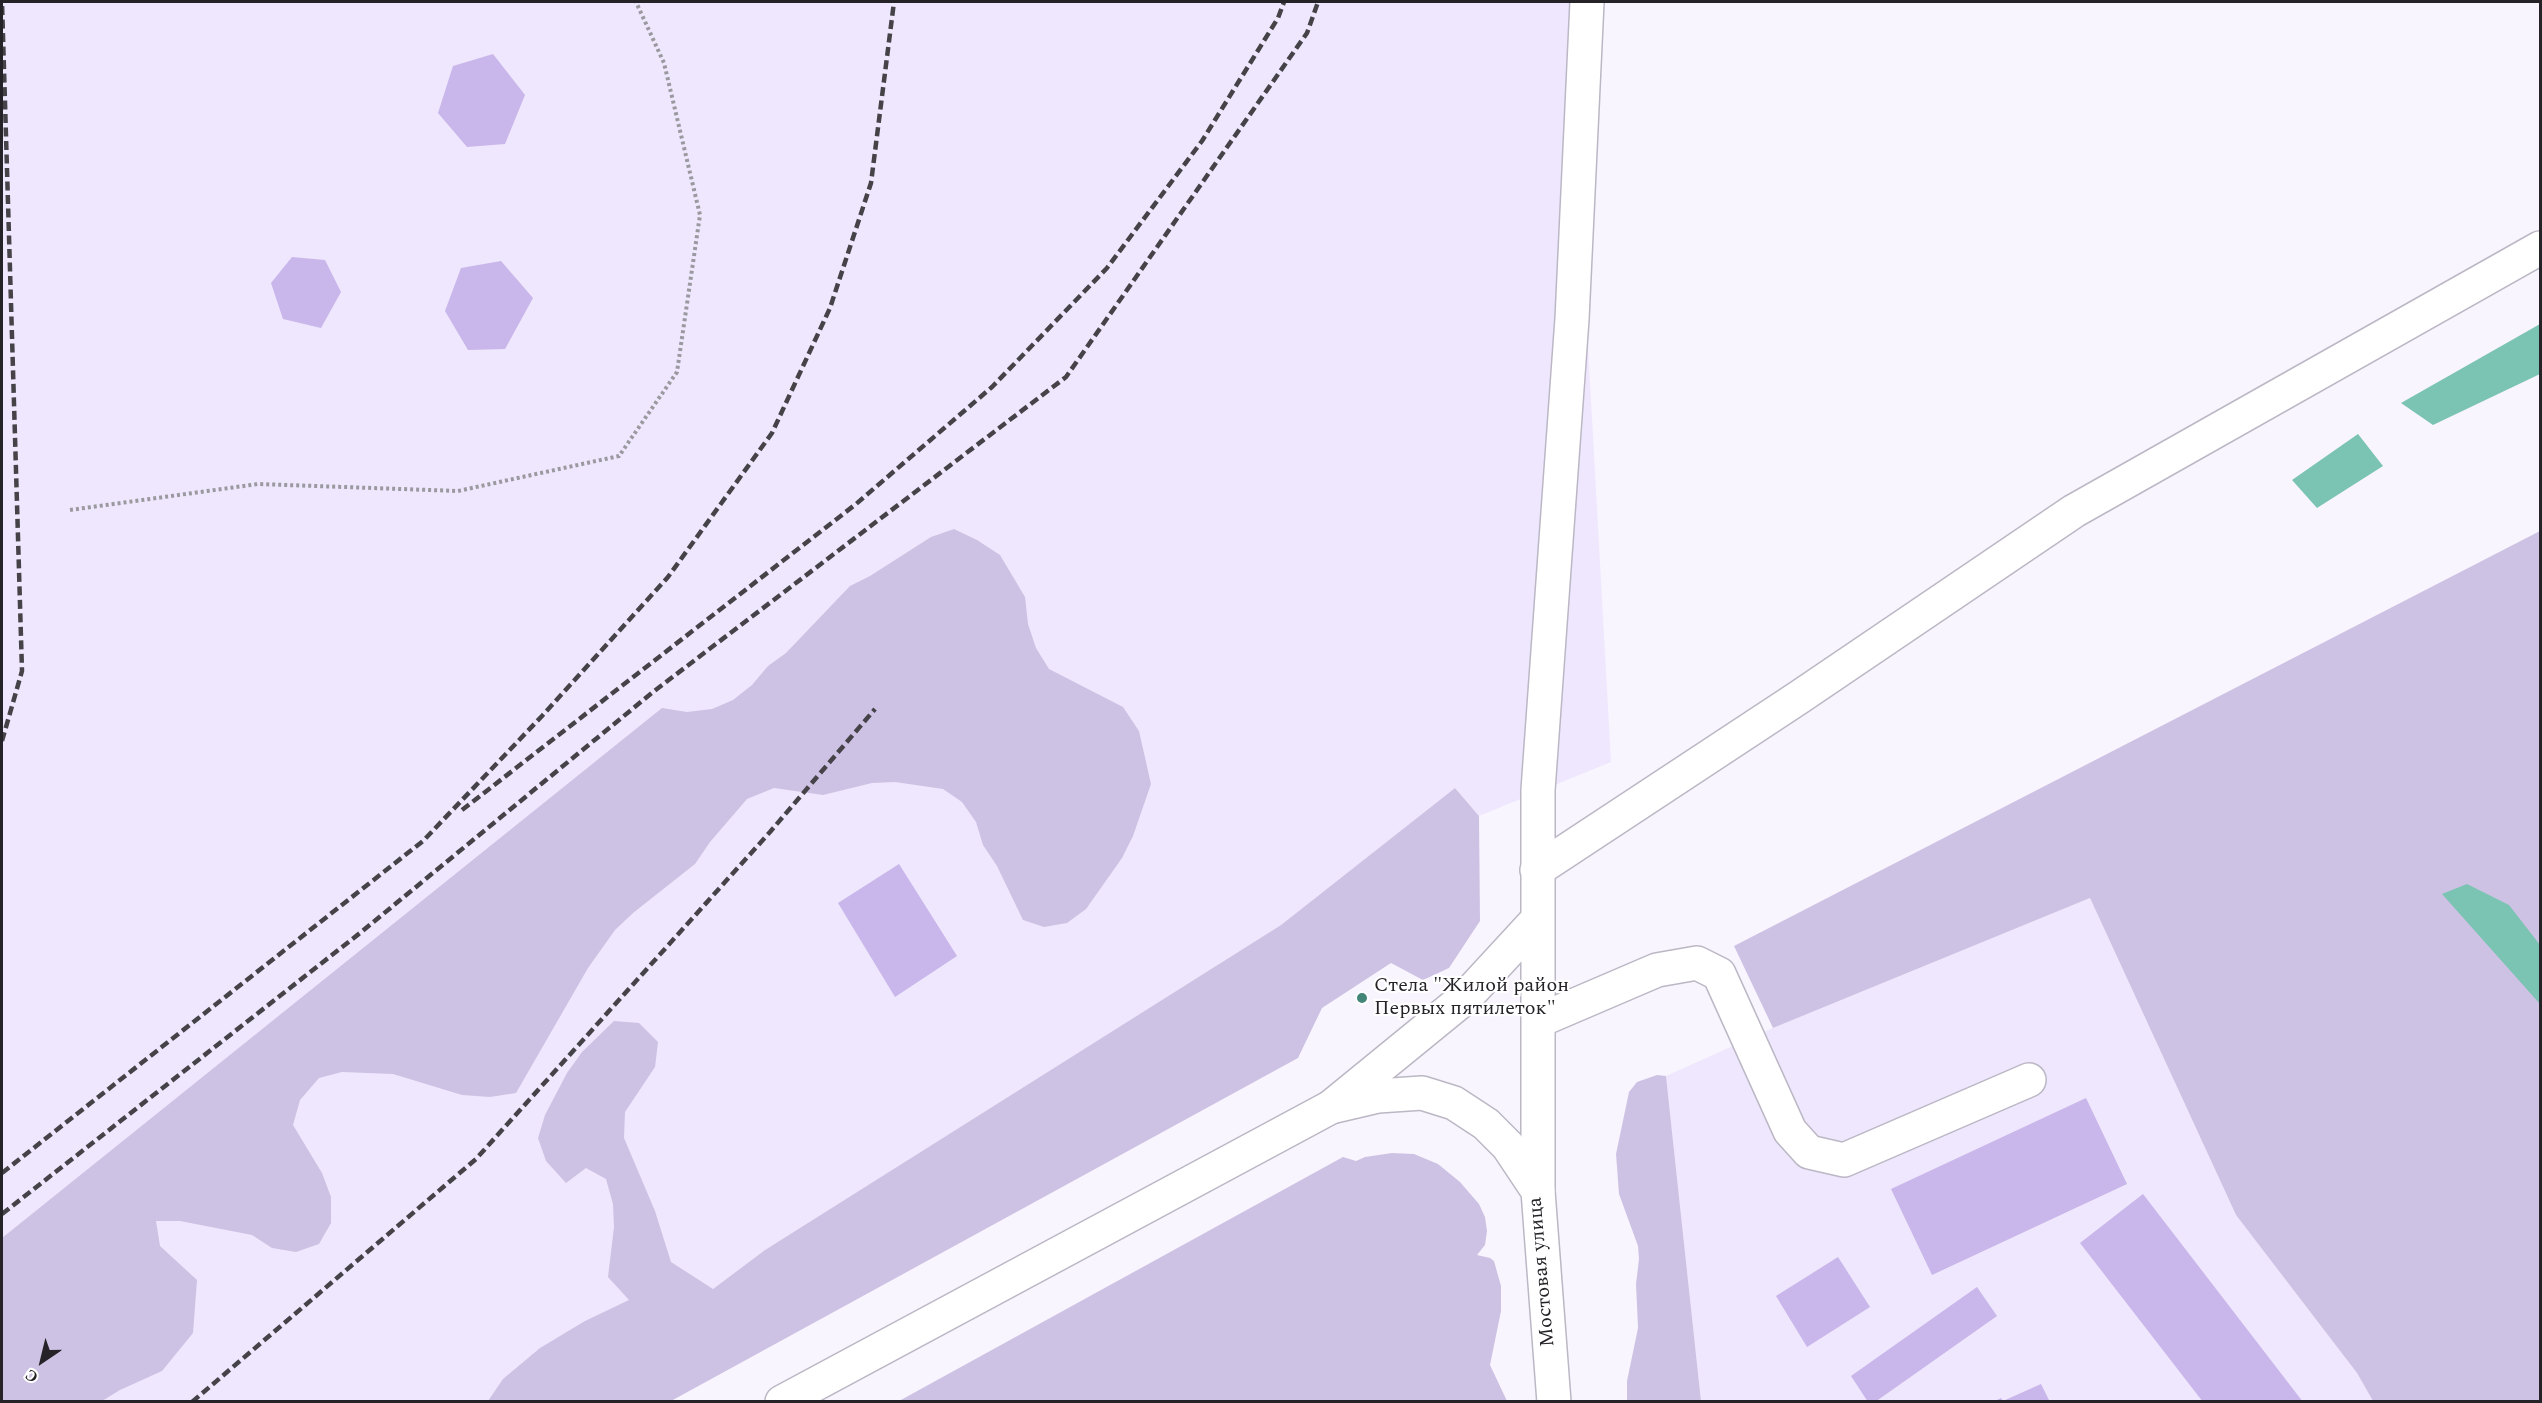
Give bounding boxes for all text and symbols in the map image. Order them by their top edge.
place label: Стела "Жилой район Первых пятилеток" [1374,975,1569,1022]
marker: Стела "Жилой район Первых пятилеток" [1355,991,1369,1005]
street label: Мостовая улица [1524,1196,1562,1348]
north arrow [12,1331,72,1391]
text: С [20,1363,43,1389]

